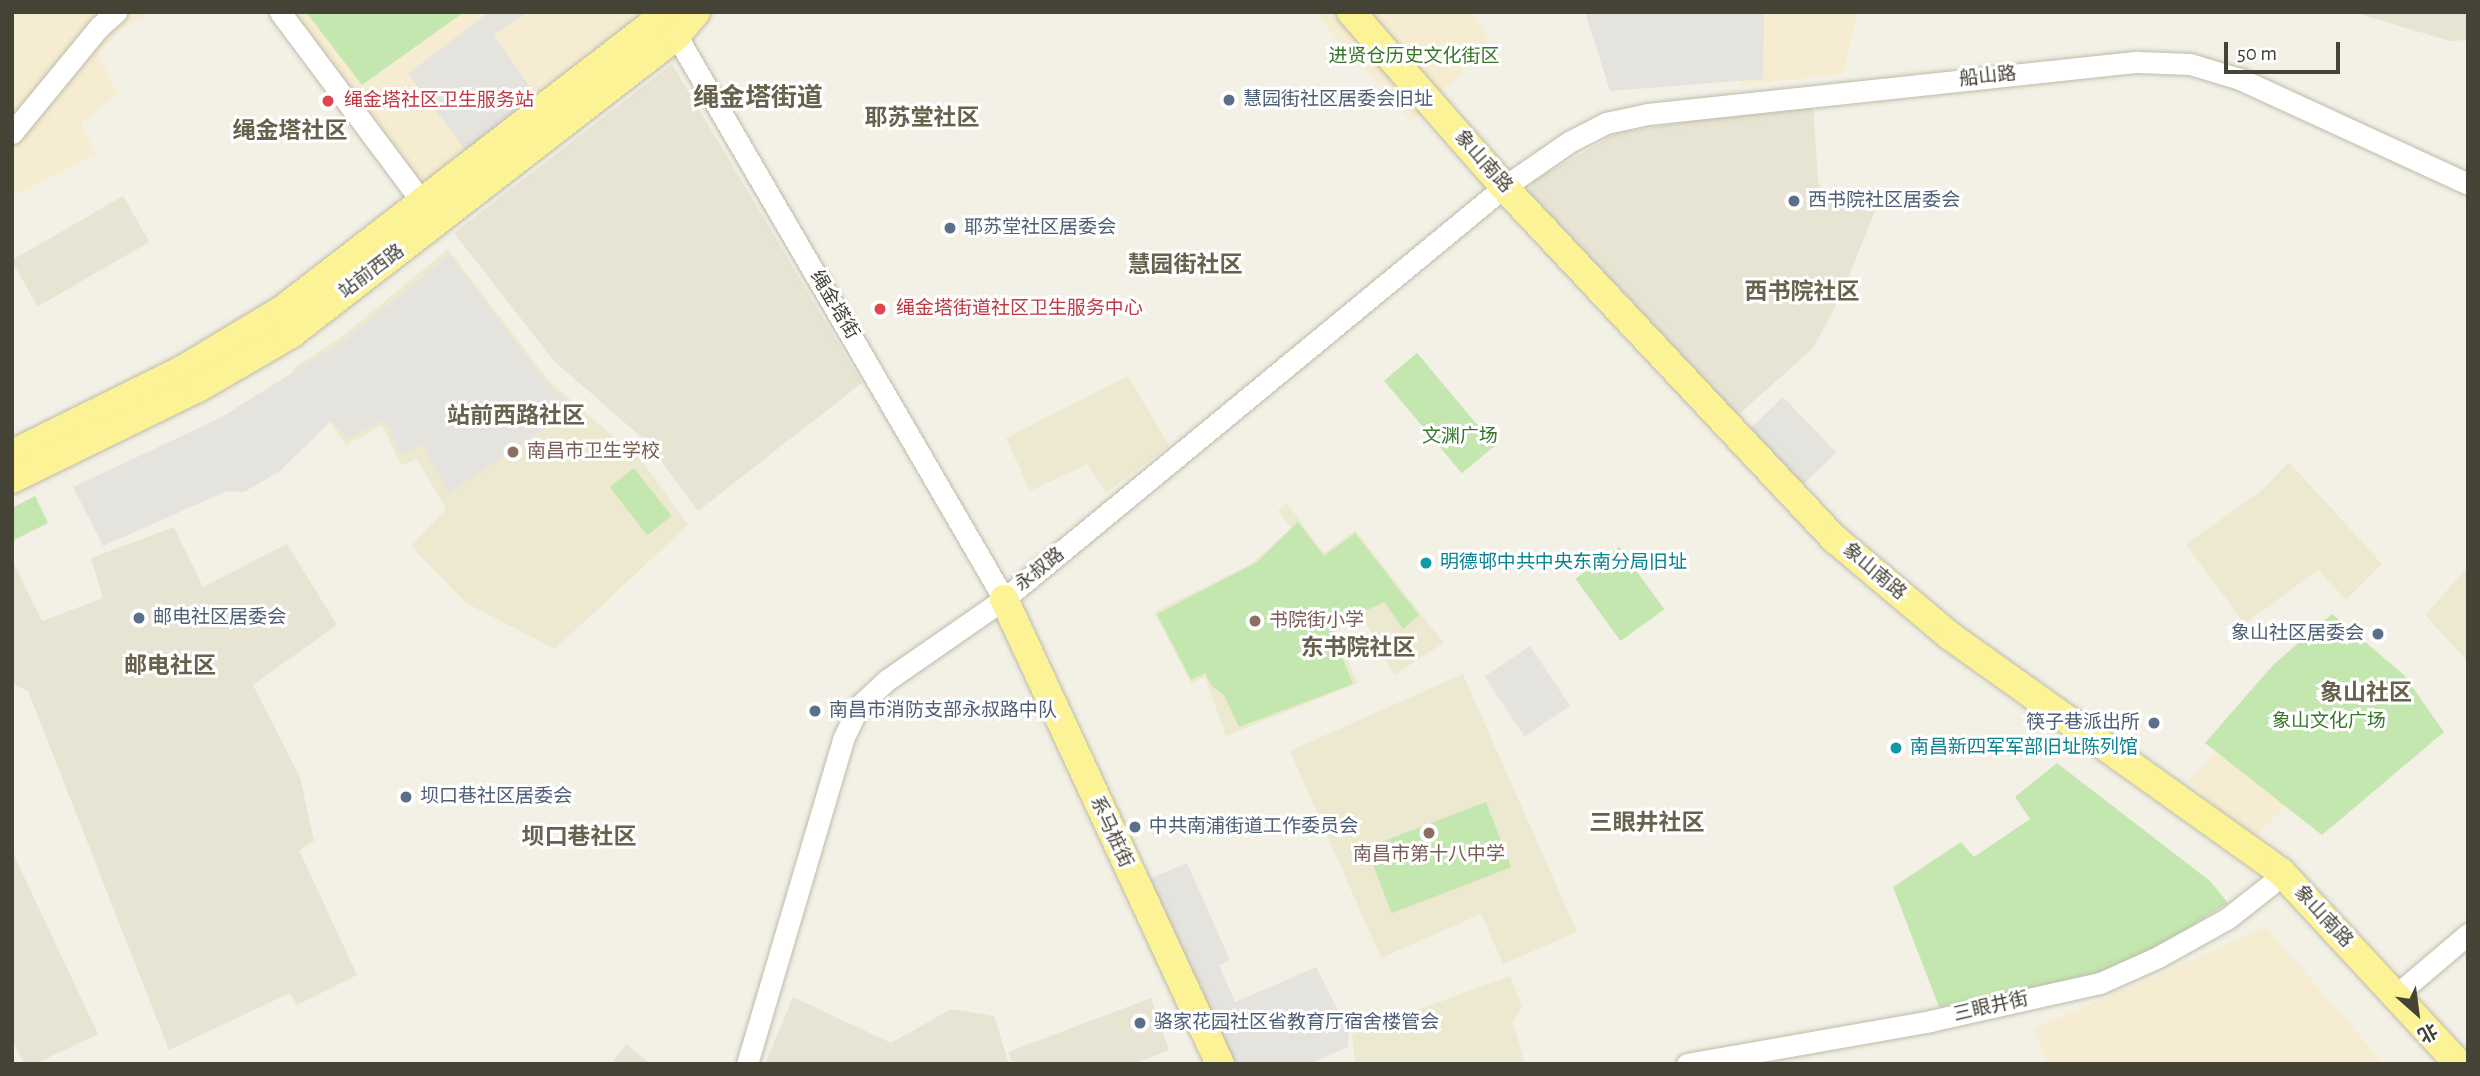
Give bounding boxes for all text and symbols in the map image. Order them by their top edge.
scale bar [2228,28,2344,72]
text: 50 m [2237,43,2277,64]
park label: 进贤仓历史文化街区 [1329,46,1499,68]
street label: 船山路 [1958,63,2018,91]
district label: 绳金塔街道 [693,83,823,115]
place label: 慧园街社区居委会旧址 [1243,89,1433,111]
place label: 绳金塔社区卫生服务站 [344,90,534,112]
marker: 绳金塔社区卫生服务站 [318,91,338,111]
marker: 慧园街社区居委会旧址 [1221,92,1237,108]
district label: 耶苏堂社区 [865,105,979,133]
district label: 绳金塔社区 [233,118,347,146]
street label: 象山南路 [1449,126,1517,198]
place label: 西书院社区居委会 [1808,190,1960,212]
marker: 西书院社区居委会 [1786,193,1802,209]
place label: 耶苏堂社区居委会 [964,217,1116,239]
marker: 耶苏堂社区居委会 [942,220,958,236]
street label: 站前西路 [335,240,409,304]
district label: 慧园街社区 [1128,252,1242,280]
street label: 绳金塔街 [805,267,863,343]
district label: 西书院社区 [1745,279,1859,307]
place label: 绳金塔街道社区卫生服务中心 [896,298,1143,320]
marker: 绳金塔街道社区卫生服务中心 [870,299,890,319]
district label: 站前西路社区 [447,403,585,431]
park label: 文渊广场 [1422,426,1498,448]
place label: 南昌市卫生学校 [527,441,660,463]
marker: 南昌市卫生学校 [505,444,521,460]
street label: 象山南路 [1838,539,1910,605]
street label: 永叔路 [1011,543,1069,597]
place label: 明德邨中共中央东南分局旧址 [1440,552,1687,574]
marker: 明德邨中共中央东南分局旧址 [1418,555,1434,571]
place label: 邮电社区居委会 [153,607,286,629]
marker: 邮电社区居委会 [131,610,147,626]
place label: 书院街小学 [1269,610,1364,632]
marker: 书院街小学 [1247,613,1263,629]
place label: 象山社区居委会 [2231,623,2364,645]
marker: 象山社区居委会 [2370,626,2386,642]
district label: 东书院社区 [1301,635,1415,663]
district label: 邮电社区 [124,653,216,681]
district label: 象山社区 [2320,680,2412,708]
place label: 南昌市消防支部永叔路中队 [829,700,1057,722]
marker: 南昌市消防支部永叔路中队 [807,703,823,719]
park label: 象山文化广场 [2272,711,2386,733]
place label: 筷子巷派出所 [2026,712,2140,734]
marker: 筷子巷派出所 [2146,715,2162,731]
place label: 南昌新四军军部旧址陈列馆 [1910,737,2138,759]
marker: 南昌新四军军部旧址陈列馆 [1888,740,1904,756]
place label: 坝口巷社区居委会 [420,786,572,808]
marker: 坝口巷社区居委会 [398,789,414,805]
street label: 系马桩街 [1085,793,1137,871]
district label: 三眼井社区 [1590,810,1704,838]
place label: 中共南浦街道工作委员会 [1149,816,1358,838]
marker: 中共南浦街道工作委员会 [1127,819,1143,835]
district label: 坝口巷社区 [522,824,636,852]
marker: 南昌市第十八中学 [1421,825,1437,841]
place label: 南昌市第十八中学 [1353,844,1505,866]
street label: 象山南路 [2289,881,2357,953]
north arrow [2382,978,2452,1048]
street label: 三眼井街 [1951,987,2031,1027]
place label: 骆家花园社区省教育厅宿舍楼管会 [1154,1012,1439,1034]
marker: 骆家花园社区省教育厅宿舍楼管会 [1132,1015,1148,1031]
text: 北 [2414,1019,2440,1045]

